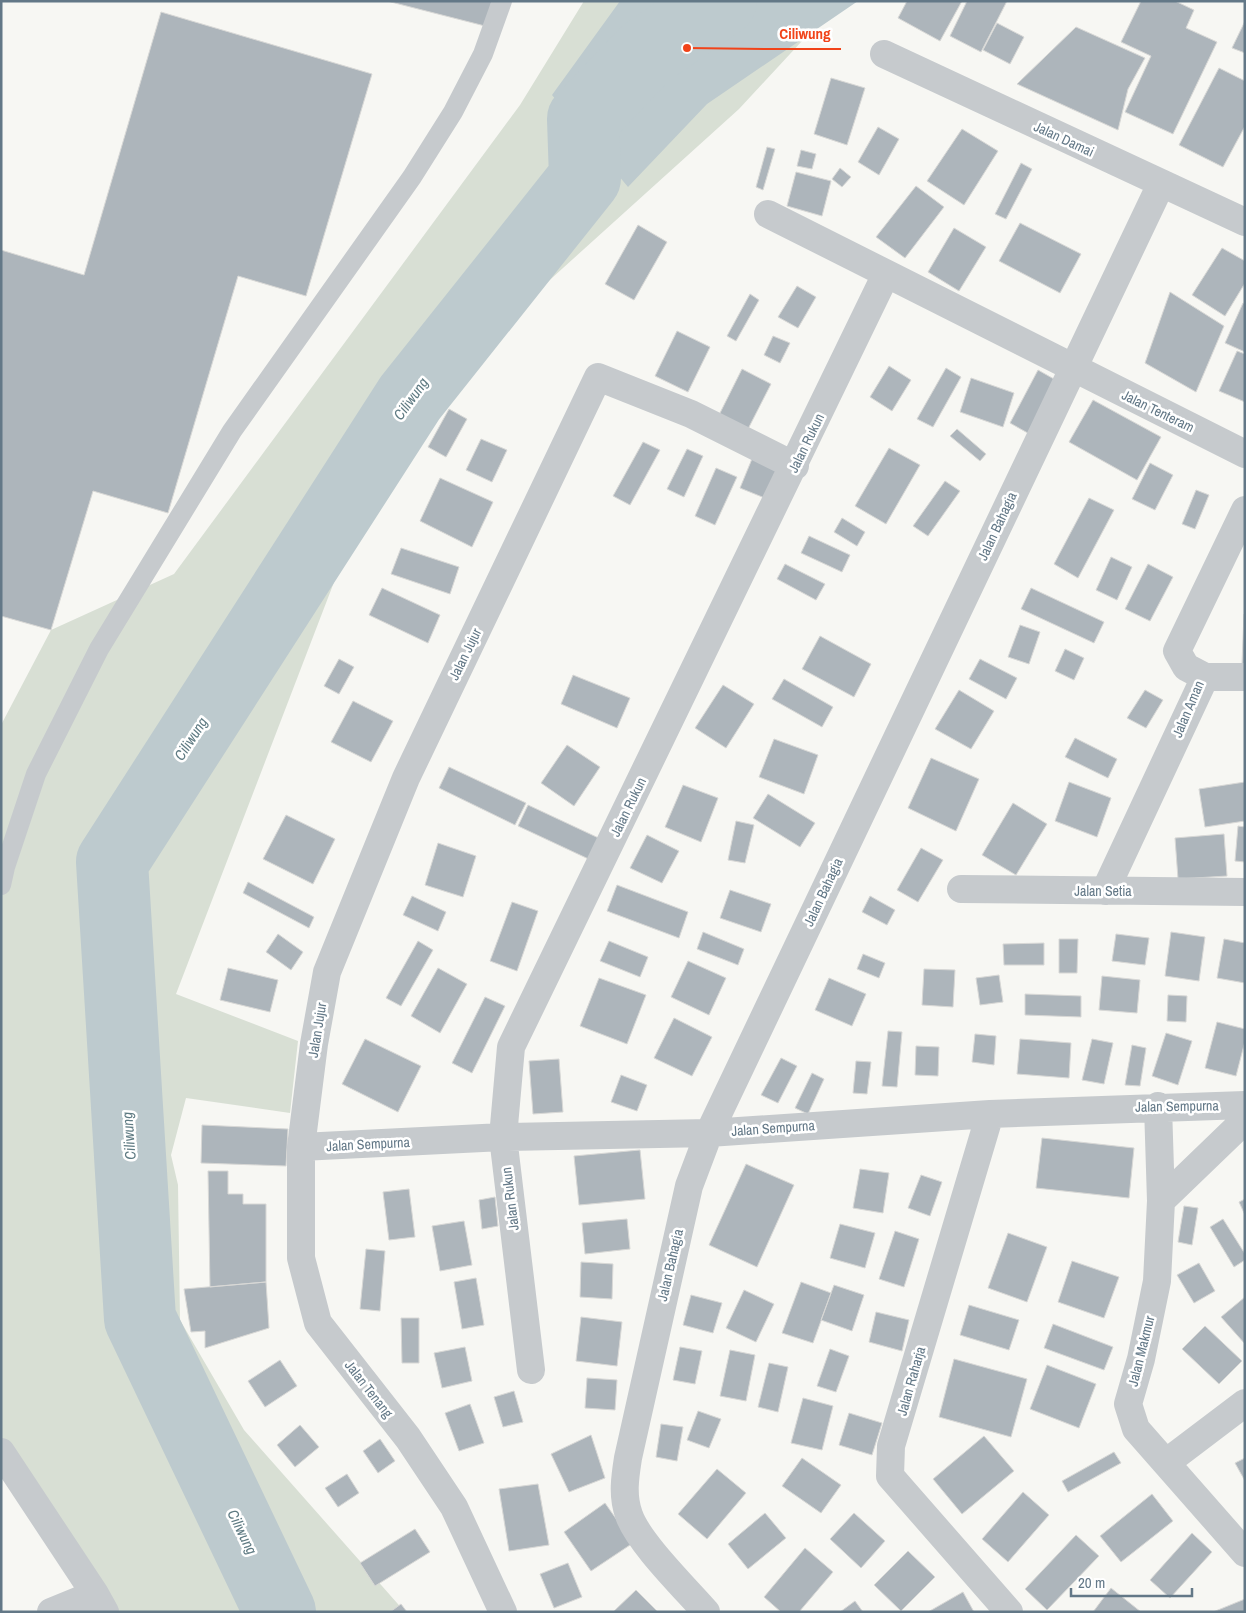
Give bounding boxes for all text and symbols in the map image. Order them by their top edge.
callout: Ciliwung [770,19,841,49]
text: Ciliwung [779,23,831,44]
street label: Jalan Damai [1031,117,1097,161]
water label: Ciliwung [388,373,433,424]
street label: Jalan Tenteram [1119,386,1197,436]
street label: Jalan Rukun [784,410,828,476]
street label: Jalan Bahagia [973,488,1021,563]
street label: Jalan Jujur [445,625,485,683]
street label: Jalan Aman [1168,678,1208,740]
water label: Ciliwung [169,713,213,765]
street label: Jalan Rukun [606,774,650,840]
street label: Jalan Bahagia [799,854,847,929]
street label: Jalan Setia [1074,882,1132,900]
street label: Jalan Jujur [304,1001,330,1059]
street label: Jalan Sempurna [1135,1096,1220,1116]
water label: Ciliwung [116,1111,141,1161]
street label: Jalan Sempurna [731,1116,816,1140]
street label: Jalan Sempurna [326,1133,411,1155]
street label: Jalan Rukun [497,1166,523,1232]
street label: Jalan Bahagia [653,1227,687,1303]
street label: Jalan Makmur [1124,1314,1158,1388]
street label: Jalan Raharja [893,1344,930,1418]
street label: Jalan Tenang [341,1357,397,1422]
water label: Ciliwung [223,1506,262,1558]
scale bar [1071,1566,1192,1598]
text: 20 m [1078,1572,1105,1593]

